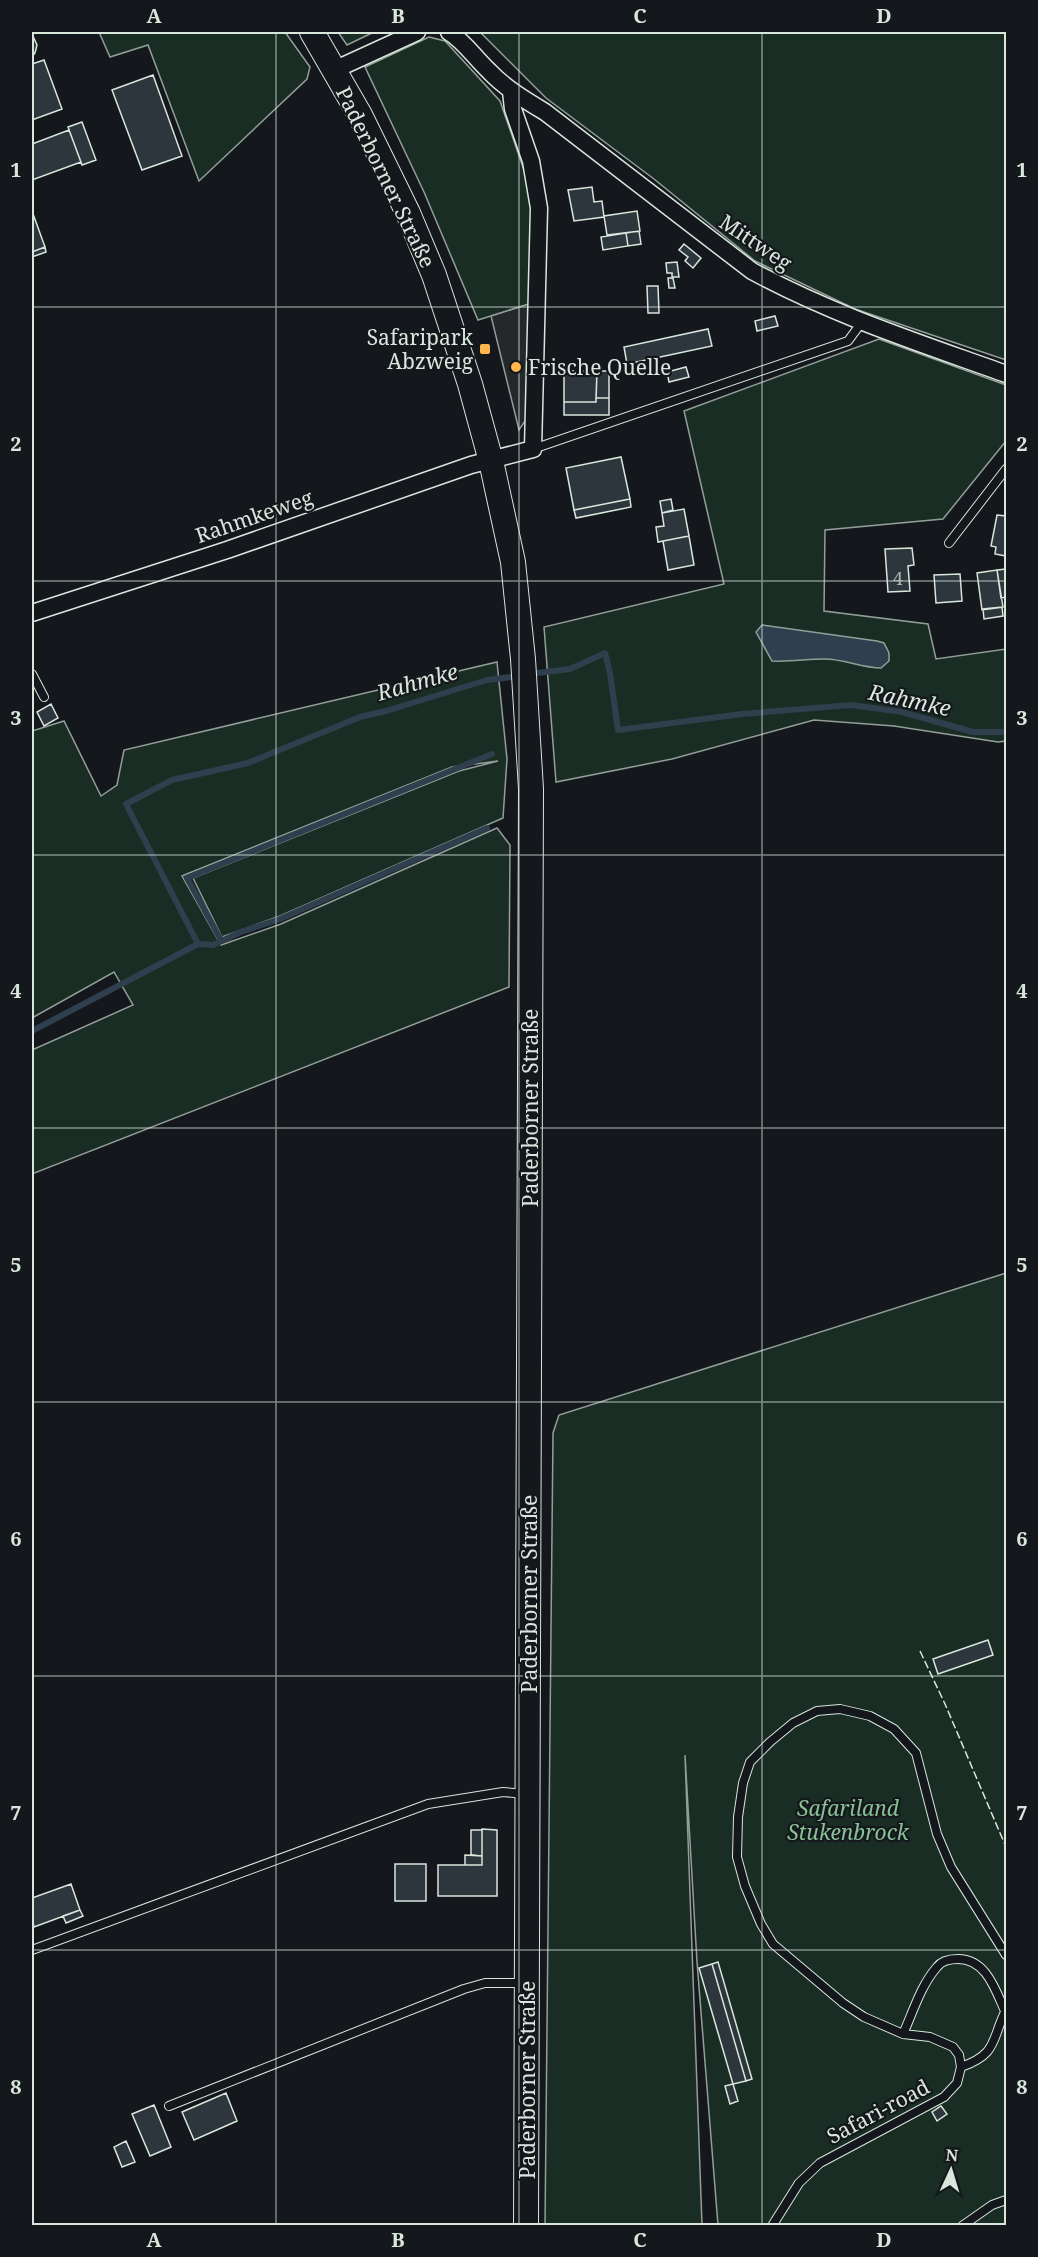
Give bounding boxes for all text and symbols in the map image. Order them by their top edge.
text: A [146,2,162,29]
text: B [391,2,405,29]
text: C [633,2,647,29]
text: D [876,2,892,29]
street label: Paderborner Straße [330,82,442,272]
text: 1 [10,156,22,183]
text: 1 [1016,156,1028,183]
street label: Mittweg [714,208,798,277]
place label: Safaripark Abzweig [367,323,474,375]
marker: Safaripark Abzweig [478,342,492,356]
place label: Frische Quelle [528,353,671,381]
marker: Frische Quelle [509,360,523,374]
text: 2 [10,430,22,457]
text: 2 [1016,430,1028,457]
street label: Rahmkeweg [192,483,317,549]
house number: 4 [893,566,903,590]
water label: Rahmke [372,655,461,707]
water label: Rahmke [865,675,954,722]
text: 3 [10,704,22,731]
text: 3 [1016,704,1028,731]
text: 4 [10,977,22,1004]
text: 4 [1016,977,1028,1004]
street label: Paderborner Straße [516,1009,544,1207]
text: 5 [10,1251,22,1278]
text: 5 [1016,1251,1028,1278]
street label: Paderborner Straße [515,1495,543,1693]
text: 6 [10,1525,22,1552]
text: 6 [1016,1525,1028,1552]
park label: Safariland Stukenbrock [787,1794,910,1846]
text: 7 [10,1799,22,1826]
text: 7 [1016,1799,1028,1826]
street label: Paderborner Straße [513,1981,541,2179]
street label: Safari-road [822,2072,934,2150]
text: 8 [10,2073,22,2100]
text: 8 [1016,2073,1028,2100]
north arrow [921,2140,981,2200]
text: N [945,2144,959,2166]
text: A [146,2226,162,2253]
text: B [391,2226,405,2253]
text: C [633,2226,647,2253]
text: D [876,2226,892,2253]

